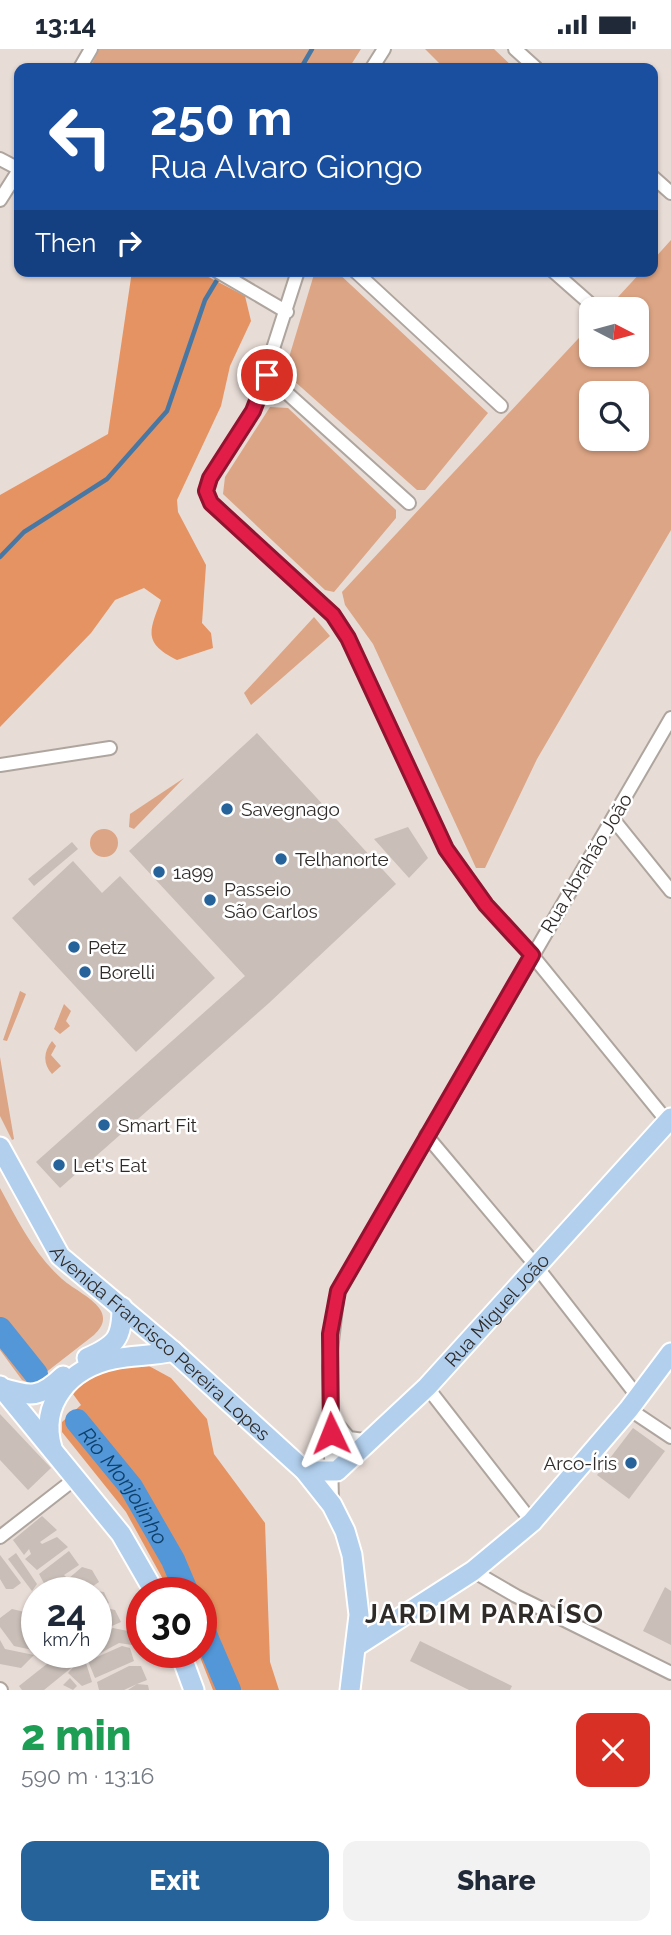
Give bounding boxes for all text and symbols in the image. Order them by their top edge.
text: 13:14 [35,10,96,40]
text: 250 m [150,89,292,146]
icon: left [35,91,126,182]
text: Rua Alvaro Giongo [150,148,422,185]
icon: right [110,224,148,262]
text: Then [35,228,96,258]
north arrow [579,297,649,367]
map controls [579,297,649,451]
pin [237,345,297,405]
icon: arrive [248,356,286,394]
button: search [579,381,649,451]
street label: Rua Abrahão João [536,789,636,937]
place label: Savegnago [241,798,340,820]
marker: Savegnago [219,801,235,817]
place label: Telhanorte [295,848,389,870]
marker: Telhanorte [273,851,289,867]
place label: 1a99 [173,861,214,883]
marker: 1a99 [151,864,167,880]
place label: Passeio São Carlos [224,878,318,922]
marker: Passeio São Carlos [202,892,218,908]
place label: Petz [88,936,126,958]
marker: Petz [66,939,82,955]
place label: Borelli [99,961,155,983]
marker: Borelli [77,964,93,980]
place label: Smart Fit [118,1114,198,1136]
marker: Smart Fit [96,1117,112,1133]
place label: Let's Eat [73,1154,148,1176]
marker: Let's Eat [51,1157,67,1173]
street label: Avenida Francisco Pereira Lopes [46,1242,275,1445]
street label: Rua Miguel João [440,1249,554,1371]
position arrow [294,1396,368,1470]
water label: Rio Monjolinho [74,1421,174,1549]
place label: Arco-Íris [543,1452,617,1474]
marker: Arco-Íris [623,1455,639,1471]
speed limit sign: 30 [126,1577,217,1668]
text: 24 [47,1593,86,1634]
district label: JARDIM PARAÍSO [365,1599,605,1629]
text: km/h [43,1629,90,1650]
text: 2 min [21,1711,131,1760]
button: close [576,1713,650,1787]
text: 590 m · 13:16 [21,1762,154,1789]
button: Exit [21,1841,329,1921]
button: Share [343,1841,650,1921]

